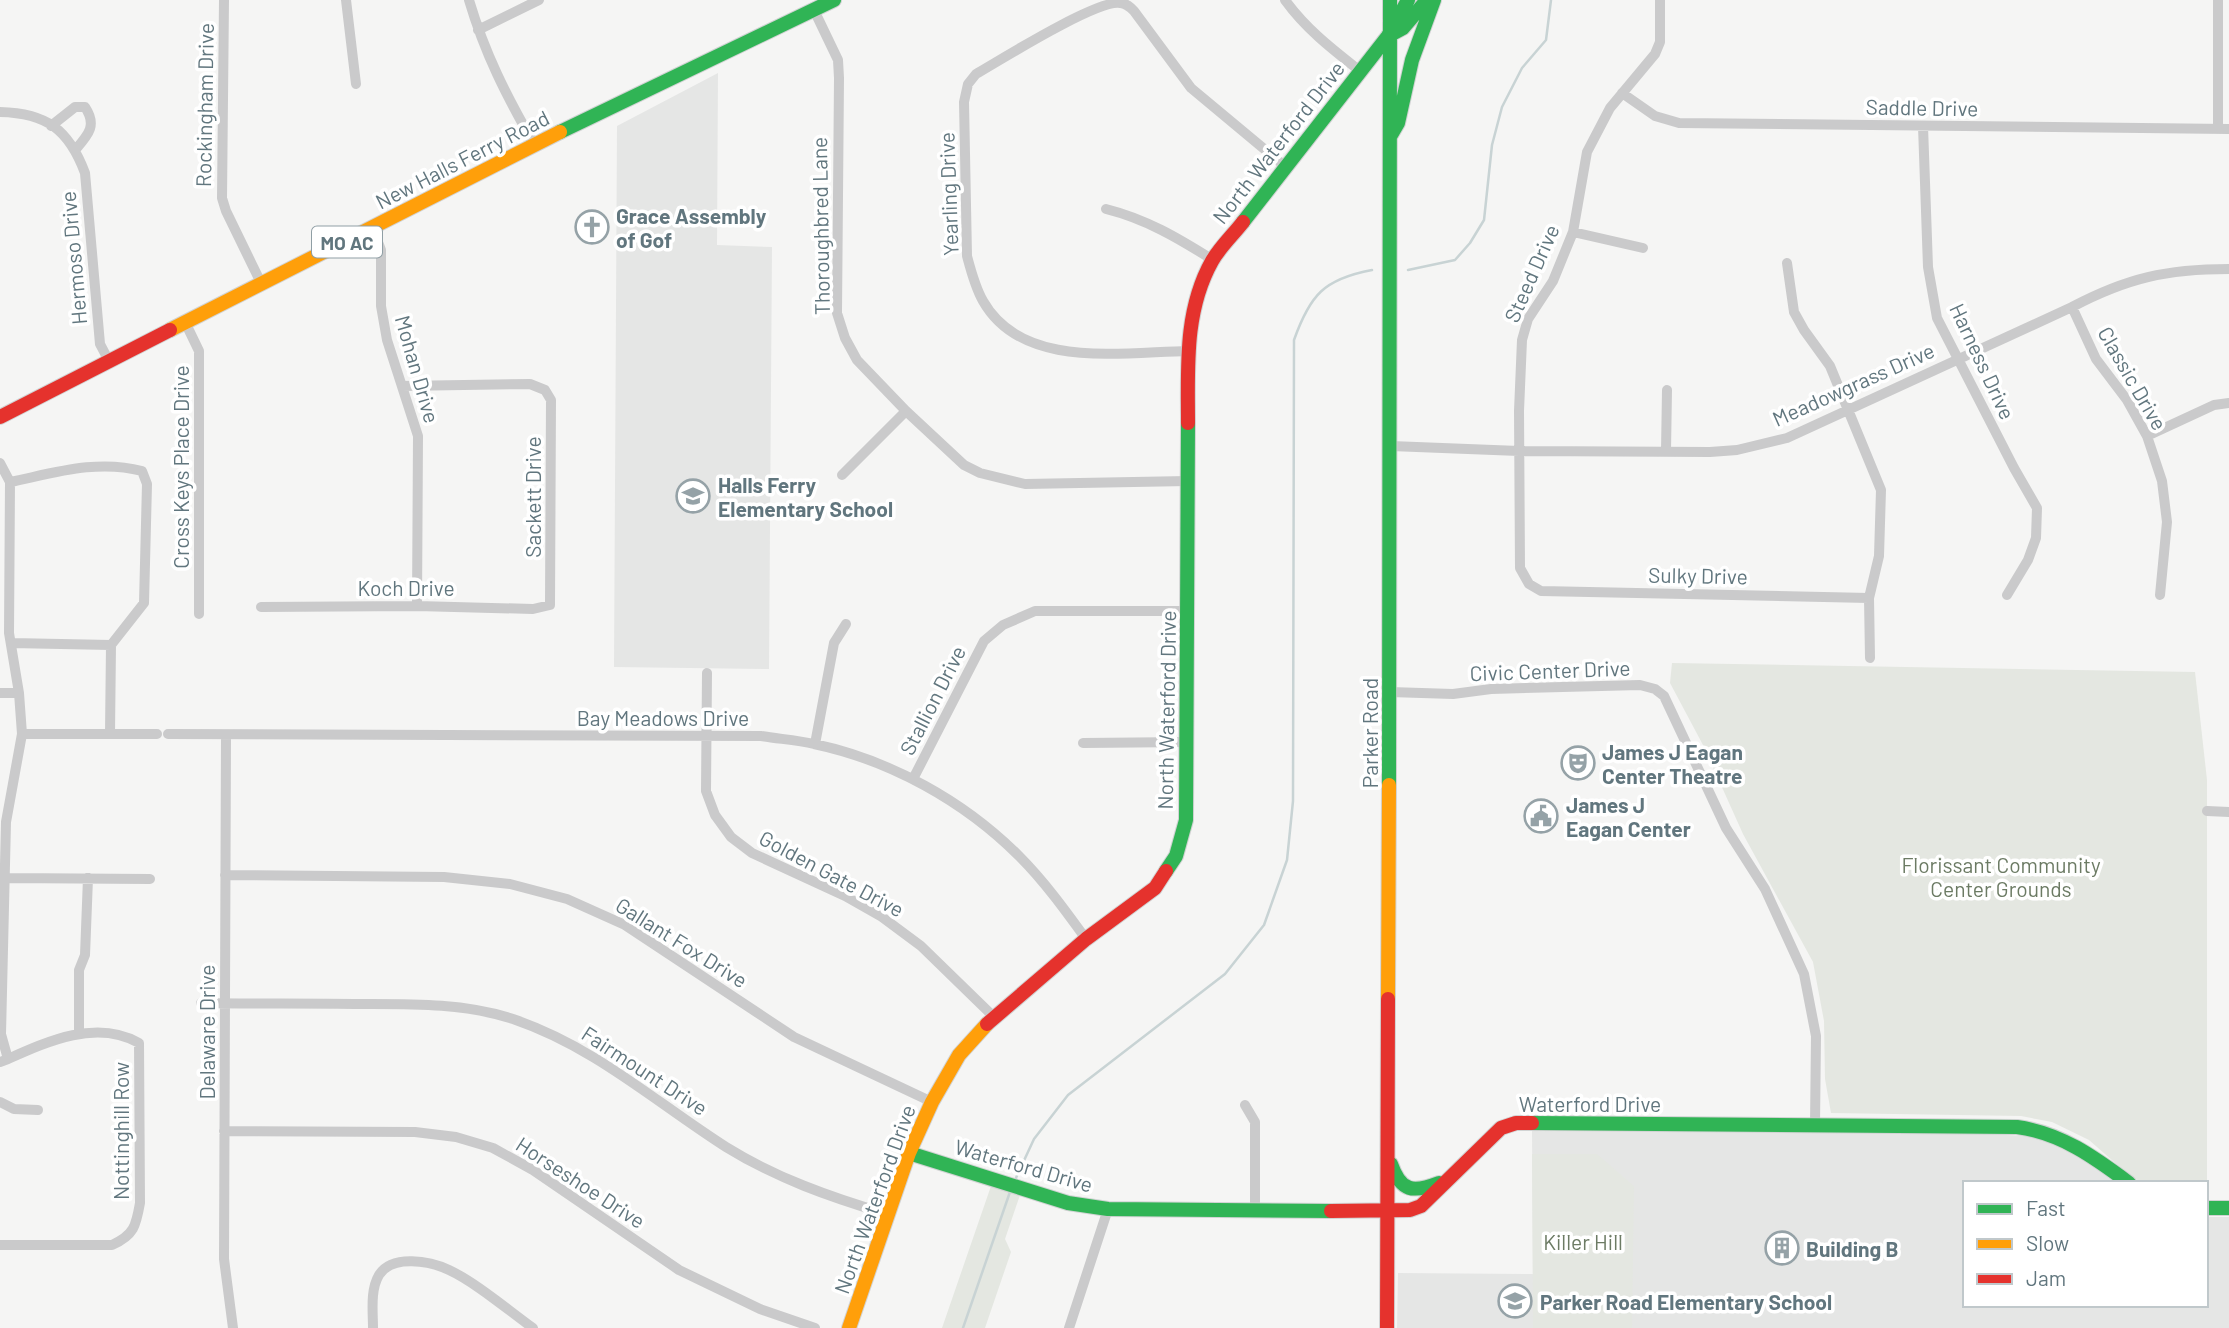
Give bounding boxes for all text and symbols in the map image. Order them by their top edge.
street label: Rockingham Drive [190,23,218,187]
street label: North Waterford Drive [1207,56,1349,228]
street label: Saddle Drive [1865,94,1979,120]
street label: New Halls Ferry Road [371,104,553,214]
street label: Yearling Drive [933,132,963,256]
street label: Thoroughbred Lane [806,137,834,315]
street label: Hermoso Drive [55,190,91,326]
place label: Grace Assembly of Gof [616,203,767,252]
church icon: Grace Assembly of Gof [573,208,611,246]
street label: Steed Drive [1498,220,1564,326]
road number: MO AC [312,226,382,258]
street label: Harness Drive [1945,299,2021,423]
street label: Mohan Drive [391,312,445,426]
street label: Classic Drive [2093,322,2173,434]
street label: Meadowgrass Drive [1768,337,1938,431]
street label: Cross Keys Place Drive [168,365,193,569]
street label: Sackett Drive [520,436,545,558]
place label: Halls Ferry Elementary School [718,472,893,521]
school or university icon: Halls Ferry Elementary School [674,477,712,515]
street label: Sulky Drive [1648,562,1748,588]
street label: Koch Drive [357,575,455,600]
street label: North Waterford Drive [1152,610,1180,810]
street label: Stallion Drive [894,641,970,759]
street label: Civic Center Drive [1469,655,1631,685]
street label: Parker Road [1357,678,1382,788]
street label: Bay Meadows Drive [577,705,749,730]
place label: James J Eagan Center Theatre [1602,739,1743,788]
theatre icon: James J Eagan Center Theatre [1559,744,1597,782]
place label: James J Eagan Center [1566,792,1691,841]
public building icon: James J Eagan Center [1522,797,1560,835]
street label: Golden Gate Drive [755,824,909,922]
park label: Florissant Community Center Grounds [1901,852,2101,901]
street label: Gallant Fox Drive [612,892,752,992]
street label: Delaware Drive [194,965,219,1099]
street label: Fairmount Drive [577,1020,713,1120]
street label: Nottinghill Row [108,1062,133,1200]
street label: Waterford Drive [1519,1091,1661,1116]
street label: North Waterford Drive [828,1101,920,1297]
street label: Horseshoe Drive [512,1131,650,1233]
street label: Waterford Drive [952,1133,1096,1197]
legend [1963,1181,2208,1307]
text: Fast [2026,1195,2066,1220]
park label: Killer Hill [1543,1229,1623,1254]
building icon: Building B [1763,1229,1801,1267]
text: Slow [2026,1230,2069,1255]
place label: Building B [1806,1236,1898,1261]
text: Jam [2026,1265,2066,1290]
school or university icon: Parker Road Elementary School [1496,1282,1534,1320]
place label: Parker Road Elementary School [1540,1289,1832,1314]

